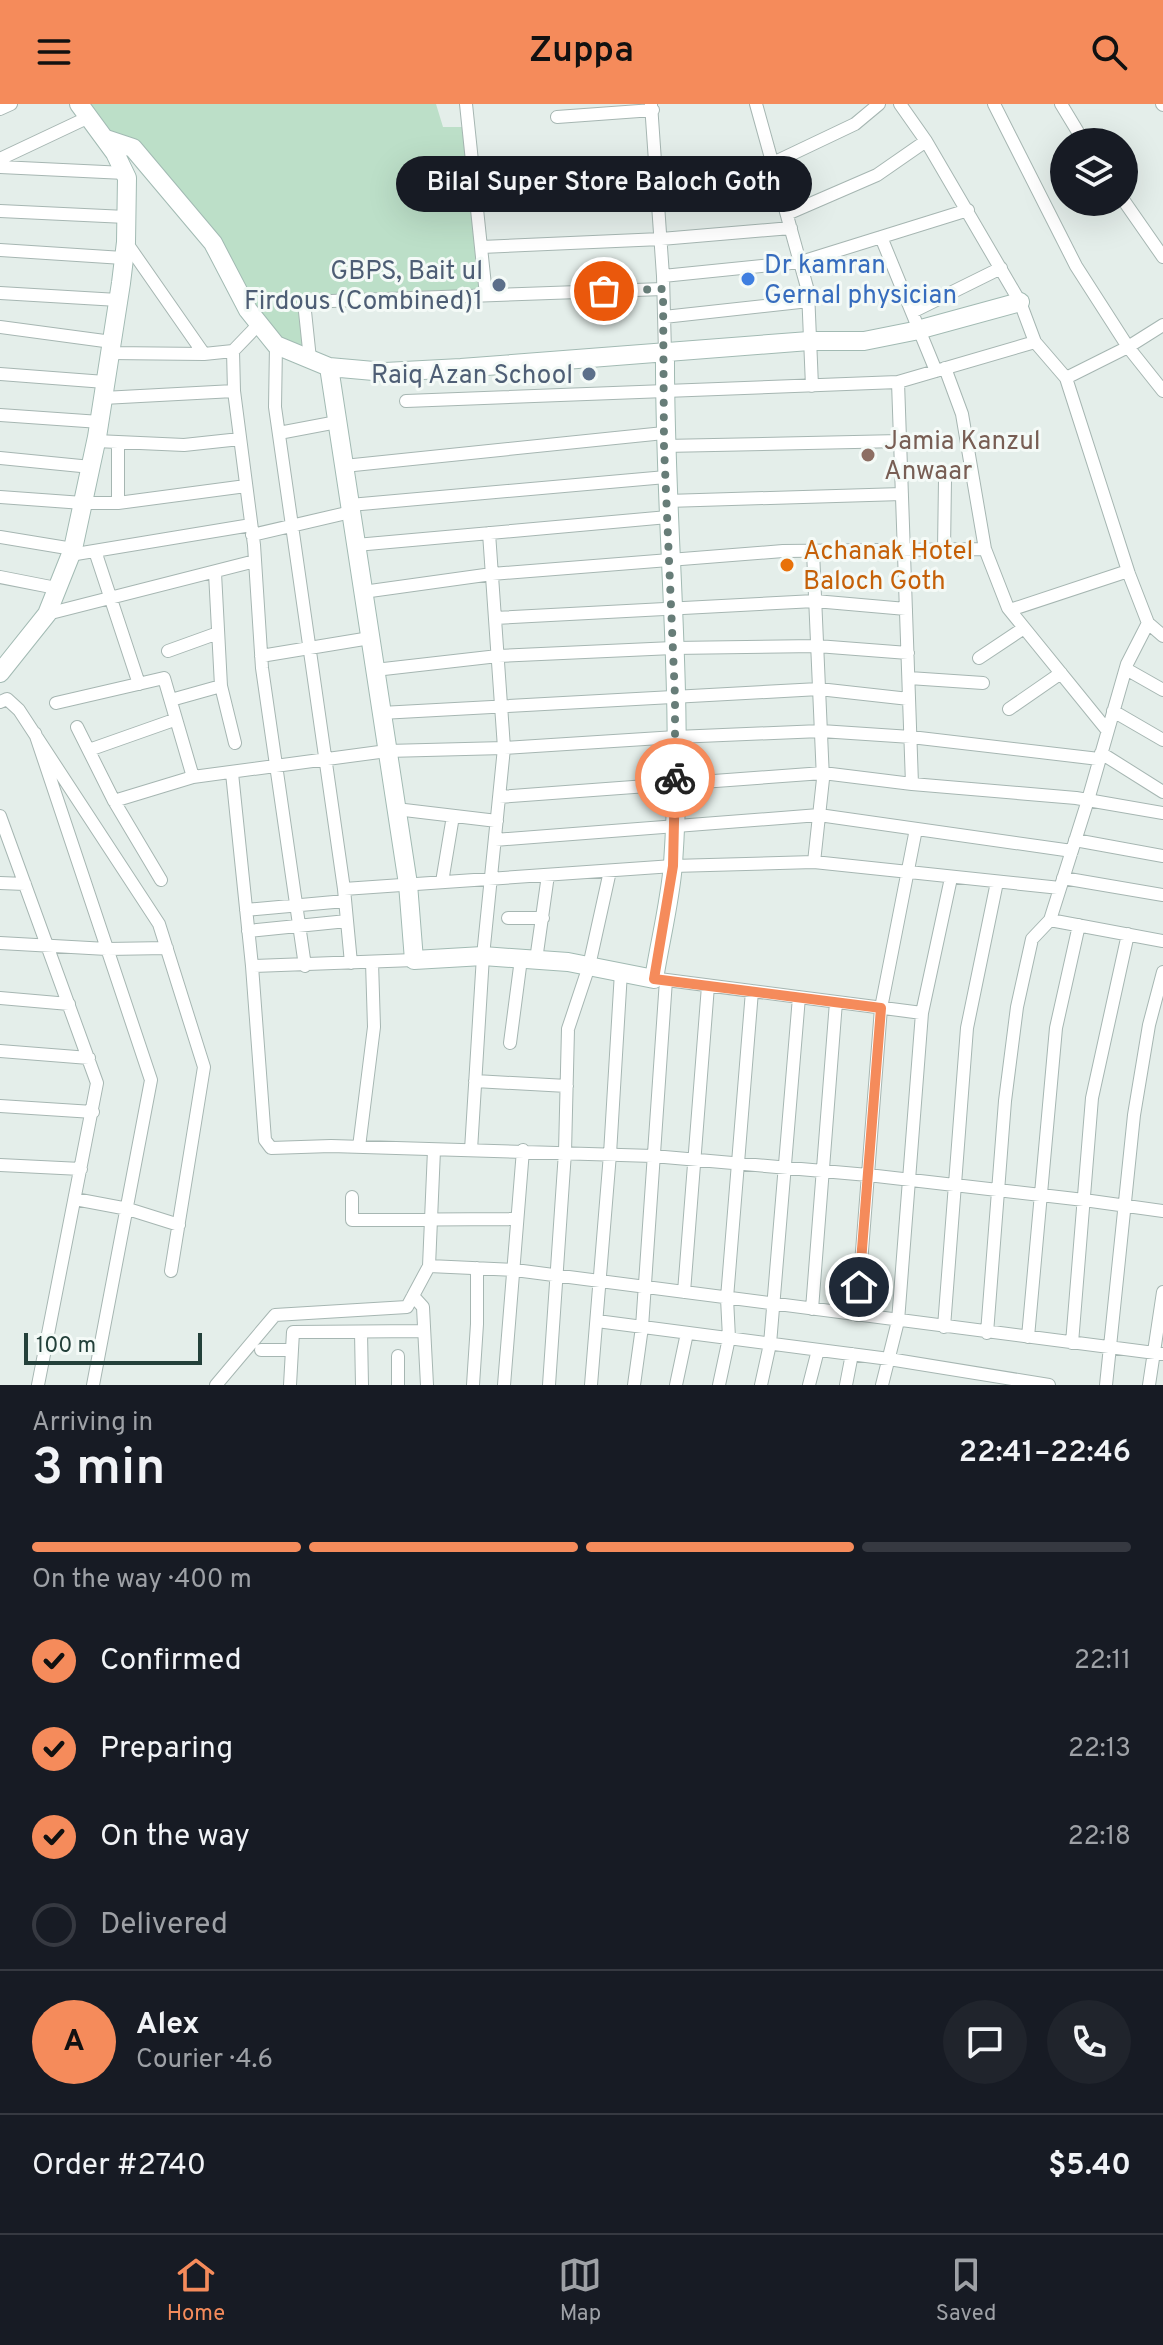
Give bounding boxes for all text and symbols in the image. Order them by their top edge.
text: Zuppa [529,29,634,75]
icon: menu [32,30,76,74]
icon: search [1087,30,1131,74]
map controls [1050,128,1138,216]
button: layers [1050,128,1138,216]
callout: Bilal Super Store Baloch Goth [396,155,812,211]
text: Bilal Super Store Baloch Goth [427,167,781,200]
place label: Dr kamran Gernal physician [764,250,957,313]
place label: GBPS, Bait ul Firdous (Combined)1 [244,256,483,319]
pin [570,257,638,325]
icon: bag [582,269,626,313]
marker: Dr kamran Gernal physician [739,270,757,288]
marker: GBPS, Bait ul Firdous (Combined)1 [490,276,508,294]
place label: Raiq Azan School [371,360,573,393]
marker: Raiq Azan School [580,365,598,383]
place label: Jamia Kanzul Anwaar [884,426,1041,489]
marker: Jamia Kanzul Anwaar [859,446,877,464]
place label: Achanak Hotel Baloch Goth [803,536,973,599]
marker: Achanak Hotel Baloch Goth [778,556,796,574]
courier [635,738,715,818]
icon: bike [653,756,697,800]
pin [825,1253,893,1321]
icon: home [837,1265,881,1309]
scale bar [24,1329,202,1365]
text: 100 m [36,1333,96,1360]
text: Arriving in [32,1407,153,1440]
text: 22:41–22:46 [959,1435,1131,1472]
text: 3 min [32,1437,165,1503]
text: On the way · 400 m [32,1564,252,1597]
icon: check [32,1639,76,1683]
text: Confirmed [100,1643,242,1680]
text: 22:11 [1074,1645,1131,1678]
icon: check [32,1727,76,1771]
text: Preparing [100,1731,233,1768]
text: 22:13 [1068,1733,1131,1766]
icon: check [32,1815,76,1859]
text: On the way [100,1819,250,1856]
text: 22:18 [1068,1821,1131,1854]
text: Delivered [100,1907,228,1944]
button: chat [943,2000,1027,2084]
button: phone [1047,2000,1131,2084]
text: Alex [136,2007,200,2044]
text: A [63,2024,85,2061]
text: Courier · 4.6 [136,2044,273,2077]
text: Order #2740 [32,2148,206,2185]
text: $5.40 [1048,2148,1131,2185]
tab: Home [167,2253,225,2328]
tab: Map [558,2253,602,2328]
tab: Saved [936,2253,996,2328]

